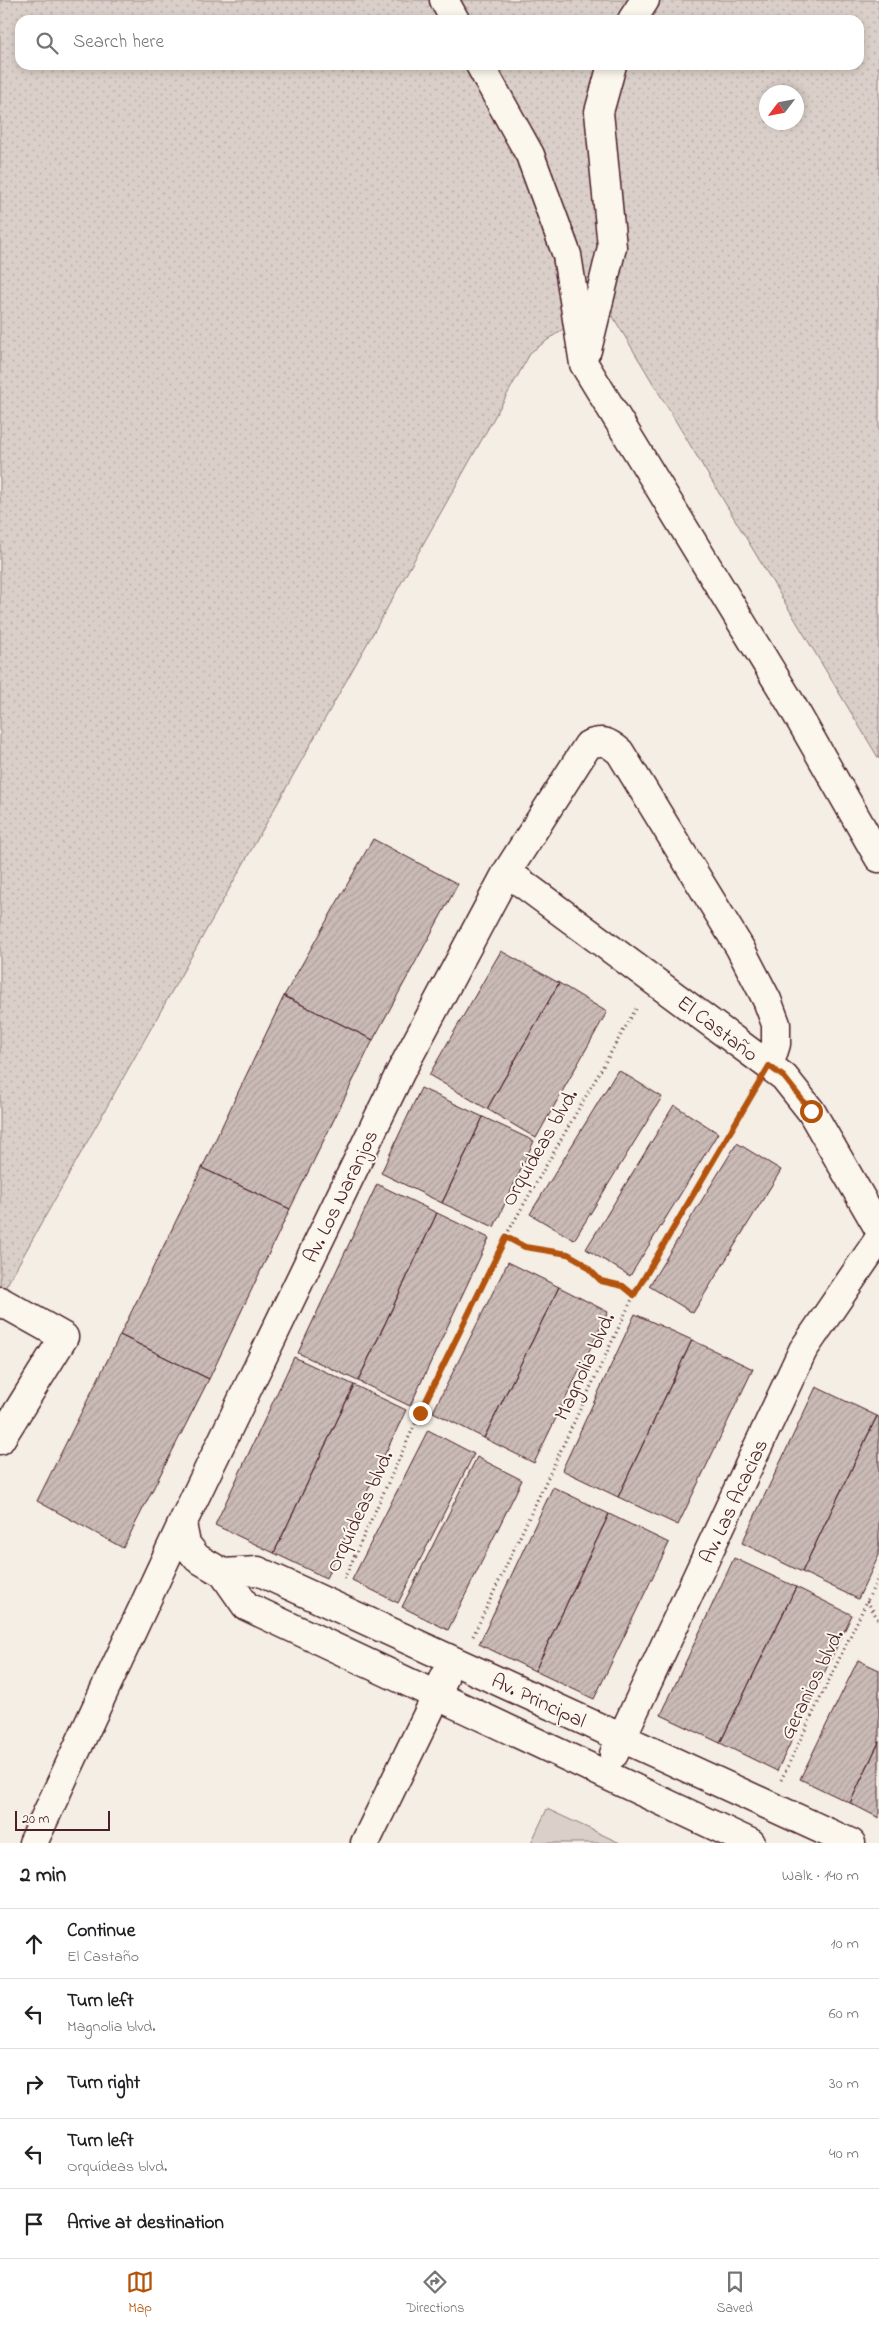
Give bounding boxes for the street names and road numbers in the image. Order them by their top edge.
street label: El Castaño [670,989,764,1070]
street label: Orquídeas blvd. [495,1084,587,1212]
street label: Av. Los Naranjos [297,1125,387,1268]
street label: Magnolia blvd. [548,1308,626,1427]
street label: Av. Las Acacias [693,1435,777,1569]
street label: Orquídeas blvd. [319,1446,402,1578]
street label: Geranios blvd. [773,1625,852,1745]
street label: Av. Principal [486,1667,590,1737]

